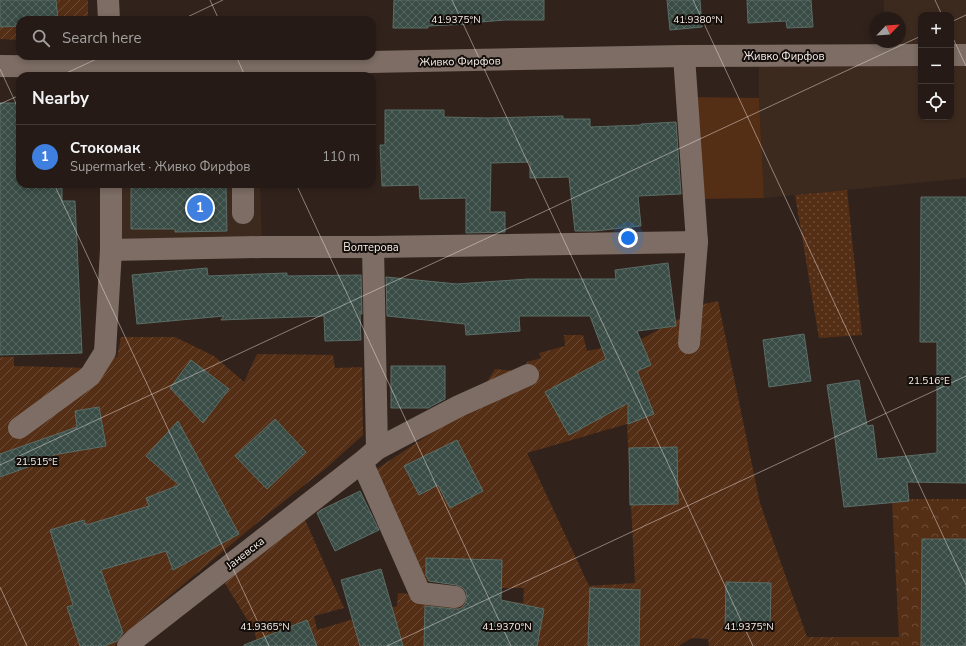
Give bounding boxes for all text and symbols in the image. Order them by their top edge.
north arrow [870,12,906,48]
map controls [918,12,954,120]
button: + [918,12,954,48]
text: 41.9375°N [431,13,481,27]
text: 41.9380°N [673,13,723,27]
search box [16,16,376,60]
icon: search [30,27,52,49]
text: Search here [62,28,142,48]
button: − [918,48,954,84]
street label: Живко Фирфов [743,49,825,64]
street label: Живко Фирфов [419,53,501,70]
button: locate [918,84,954,120]
text: Nearby [32,87,89,110]
text: Стокомак [70,138,140,158]
text: 1 [41,148,49,166]
text: 110 m [322,148,360,166]
text: Supermarket · Живко Фирфов [70,158,250,176]
pin: 1 [187,193,213,223]
your location [618,228,638,248]
street label: Волтерова [343,240,399,255]
text: 21.516°E [908,374,950,388]
text: 21.515°E [16,455,58,469]
street label: Јаневска [222,534,268,574]
text: 41.9365°N [240,620,290,634]
text: 41.9370°N [482,620,532,634]
text: 41.9375°N [724,620,774,634]

